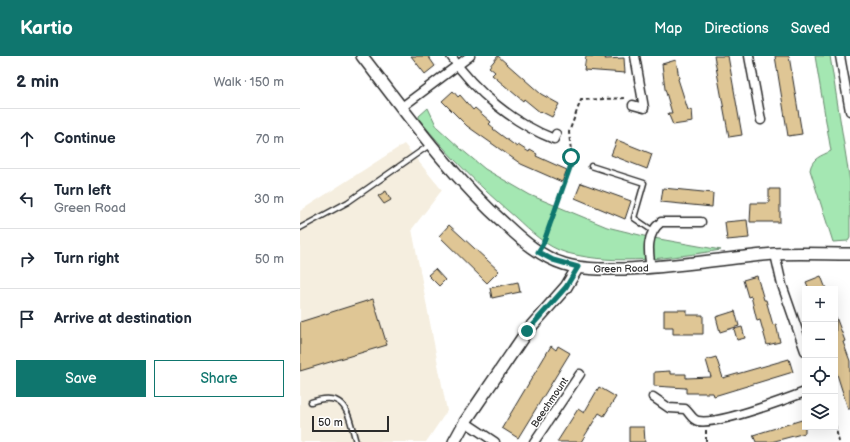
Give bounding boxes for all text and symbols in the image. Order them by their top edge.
text: Kartio [20,17,73,40]
text: Map [654,20,682,37]
text: Directions [704,20,769,37]
text: Saved [791,20,830,37]
text: 2 min [16,72,59,92]
text: Walk · 150 m [213,74,284,90]
icon: ahead [16,128,38,150]
text: Continue [54,129,116,148]
text: 70 m [256,131,284,147]
route start [562,148,580,166]
text: Turn left [54,181,111,200]
icon: left [16,188,38,210]
text: 30 m [254,191,284,207]
text: Green Road [54,200,126,216]
icon: right [16,248,38,270]
text: Turn right [54,249,119,268]
text: 50 m [255,251,284,267]
street label: Green Road [593,263,649,275]
map controls [802,286,838,430]
button: + [802,286,838,322]
icon: arrive [16,308,38,330]
text: Arrive at destination [54,309,192,328]
route end [518,322,536,340]
button: − [802,322,838,358]
button: locate [802,358,838,394]
button: Save [16,360,146,397]
button: Share [154,360,284,397]
street label: Beechmount [529,375,571,430]
button: layers [802,394,838,430]
scale bar [312,414,389,433]
text: 50 m [318,416,343,429]

